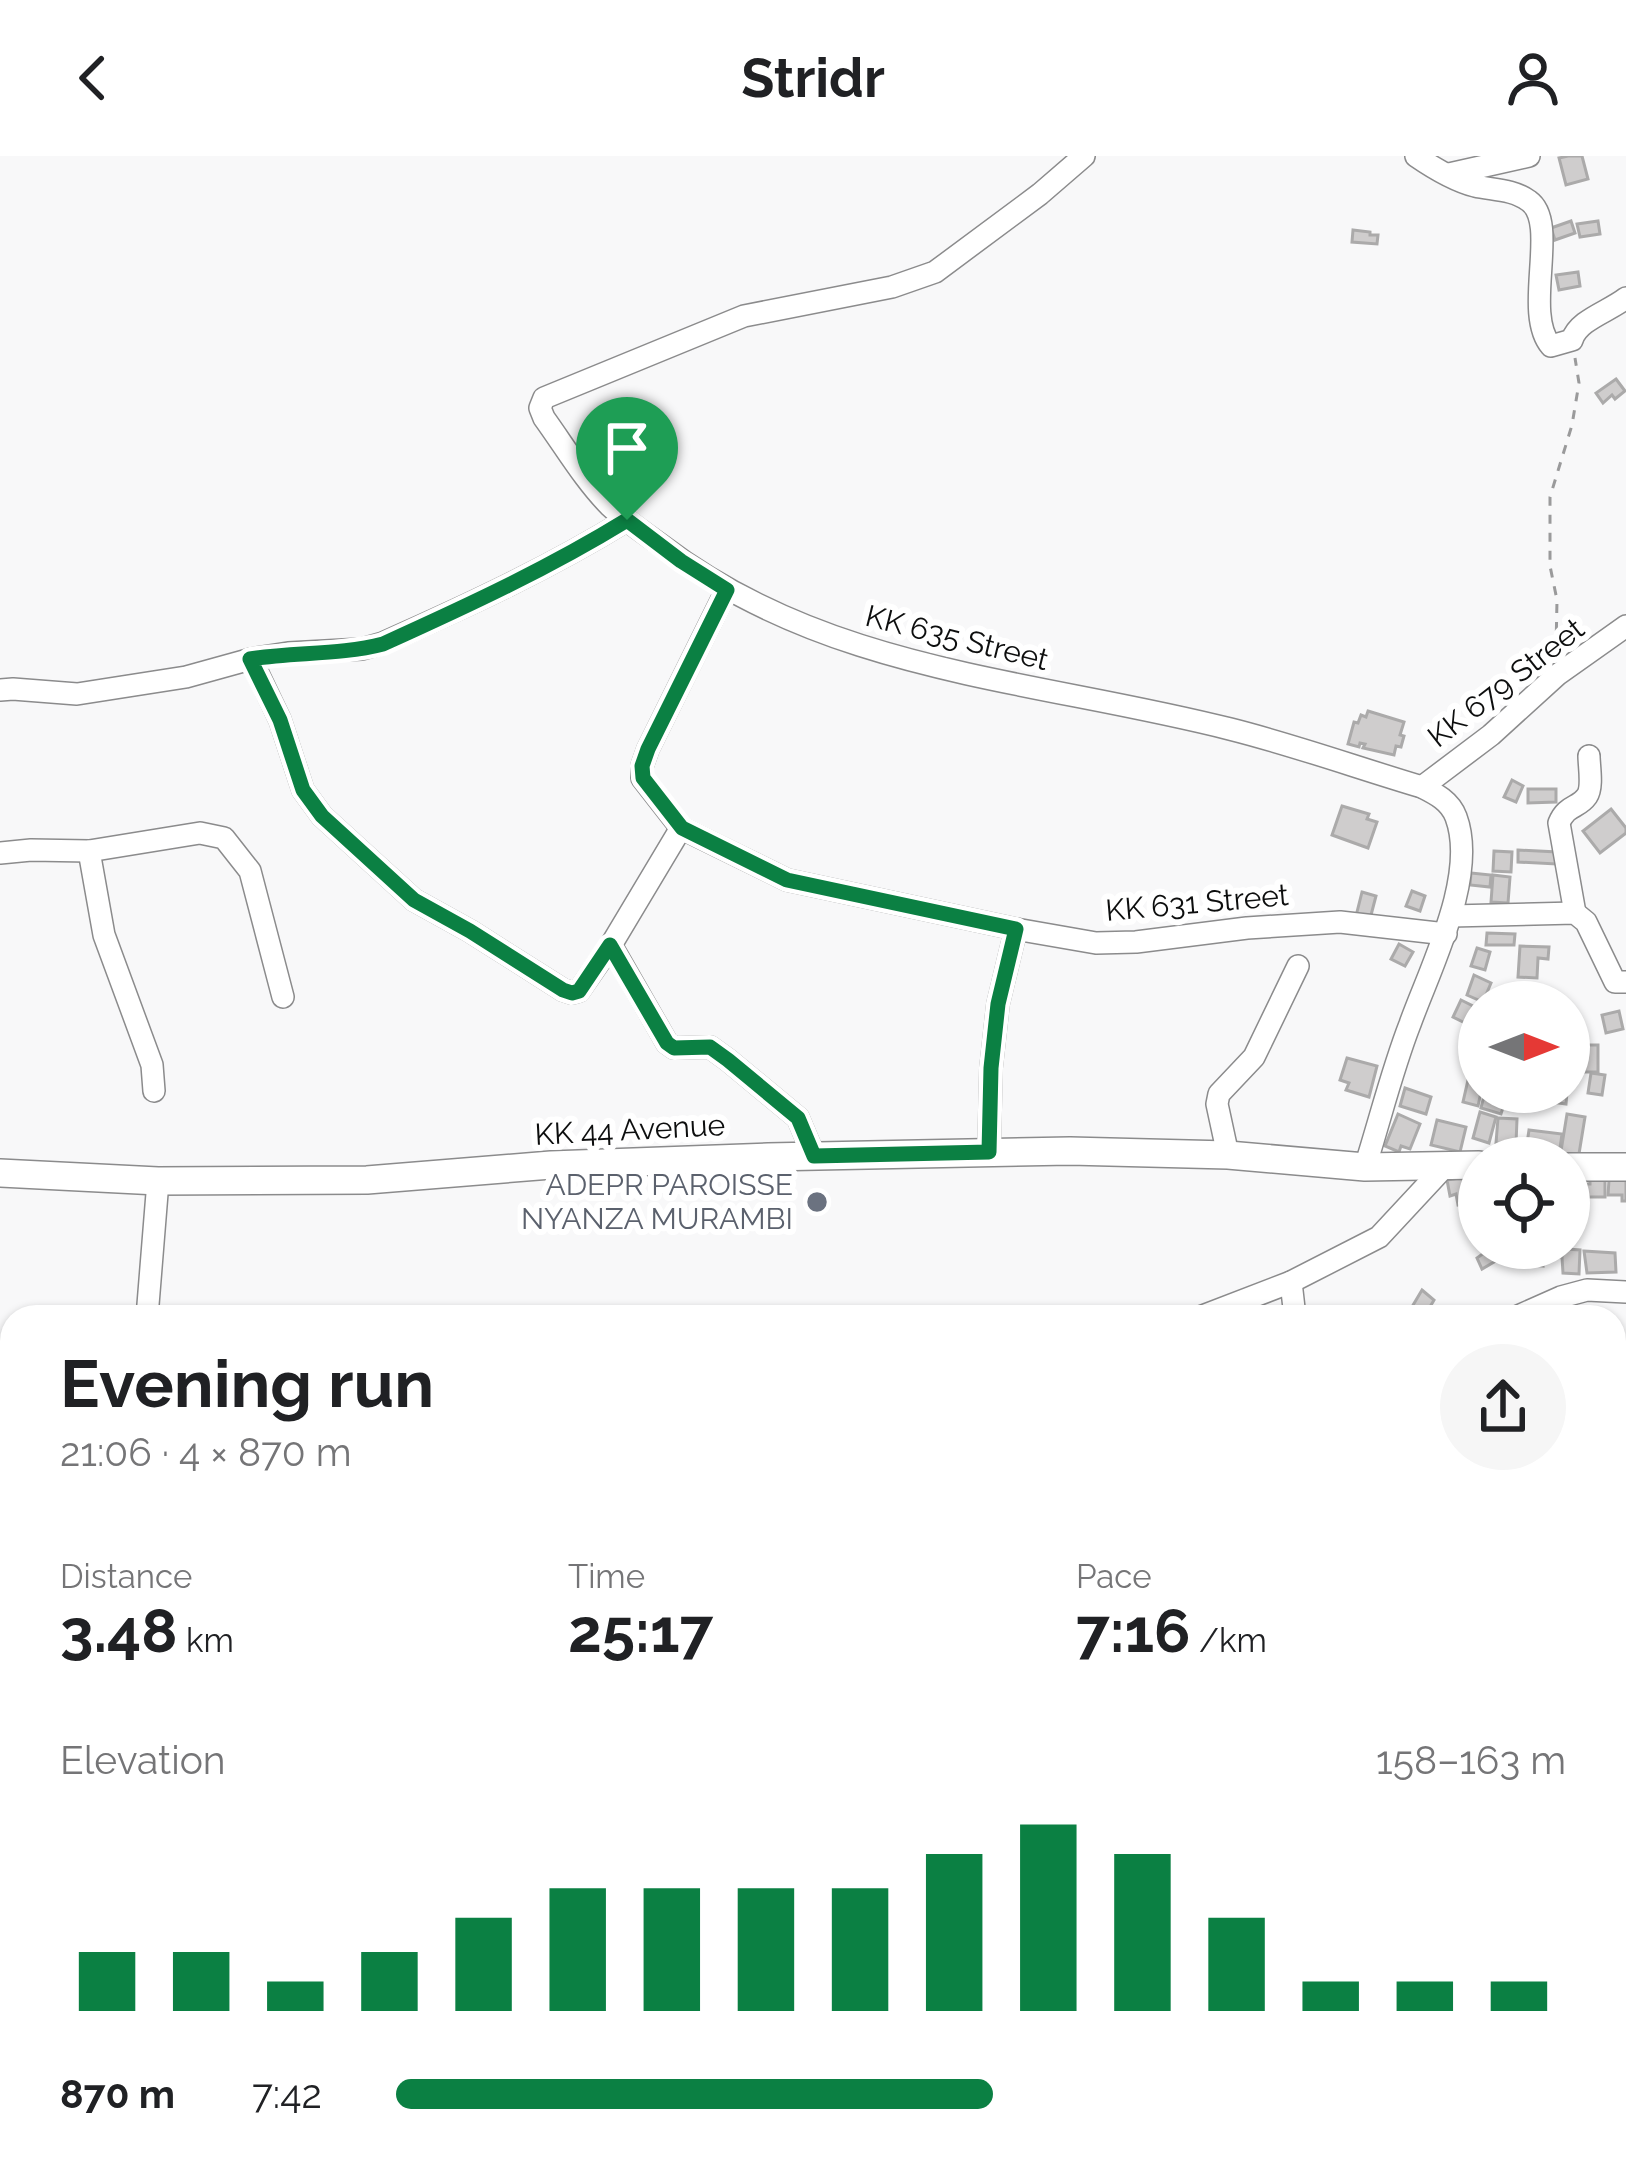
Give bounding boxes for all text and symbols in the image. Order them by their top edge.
icon: back [60,45,126,111]
icon: person [1500,45,1566,111]
text: Stridr [741,46,885,110]
pin [576,397,678,520]
icon: arrive [594,415,660,481]
street label: KK 635 Street [862,598,1052,677]
street label: KK 679 Street [1421,611,1591,754]
street label: KK 631 Street [1104,877,1290,928]
north arrow [1458,981,1590,1113]
map controls [1458,981,1590,1269]
street label: KK 44 Avenue [534,1107,726,1152]
button: locate [1458,1137,1590,1269]
place label: ADEPR PAROISSE NYANZA MURAMBI [521,1167,793,1236]
marker: ADEPR PAROISSE NYANZA MURAMBI [804,1189,830,1215]
button: share [1440,1344,1566,1470]
text: Evening run [60,1345,434,1422]
text: 21:06 · 4 × 870 m [60,1429,351,1475]
text: Distance [60,1557,192,1596]
text: Time [568,1557,645,1596]
text: Pace [1076,1557,1152,1596]
text: 3.48 [60,1596,177,1666]
text: 25:17 [568,1596,713,1666]
text: 7:16 [1076,1596,1191,1666]
text: km [177,1621,234,1660]
text: /km [1191,1621,1267,1660]
text: Elevation [60,1737,226,1783]
text: 158–163 m [1376,1737,1566,1783]
text: 870 m [60,2071,175,2117]
text: 7:42 [252,2071,322,2117]

